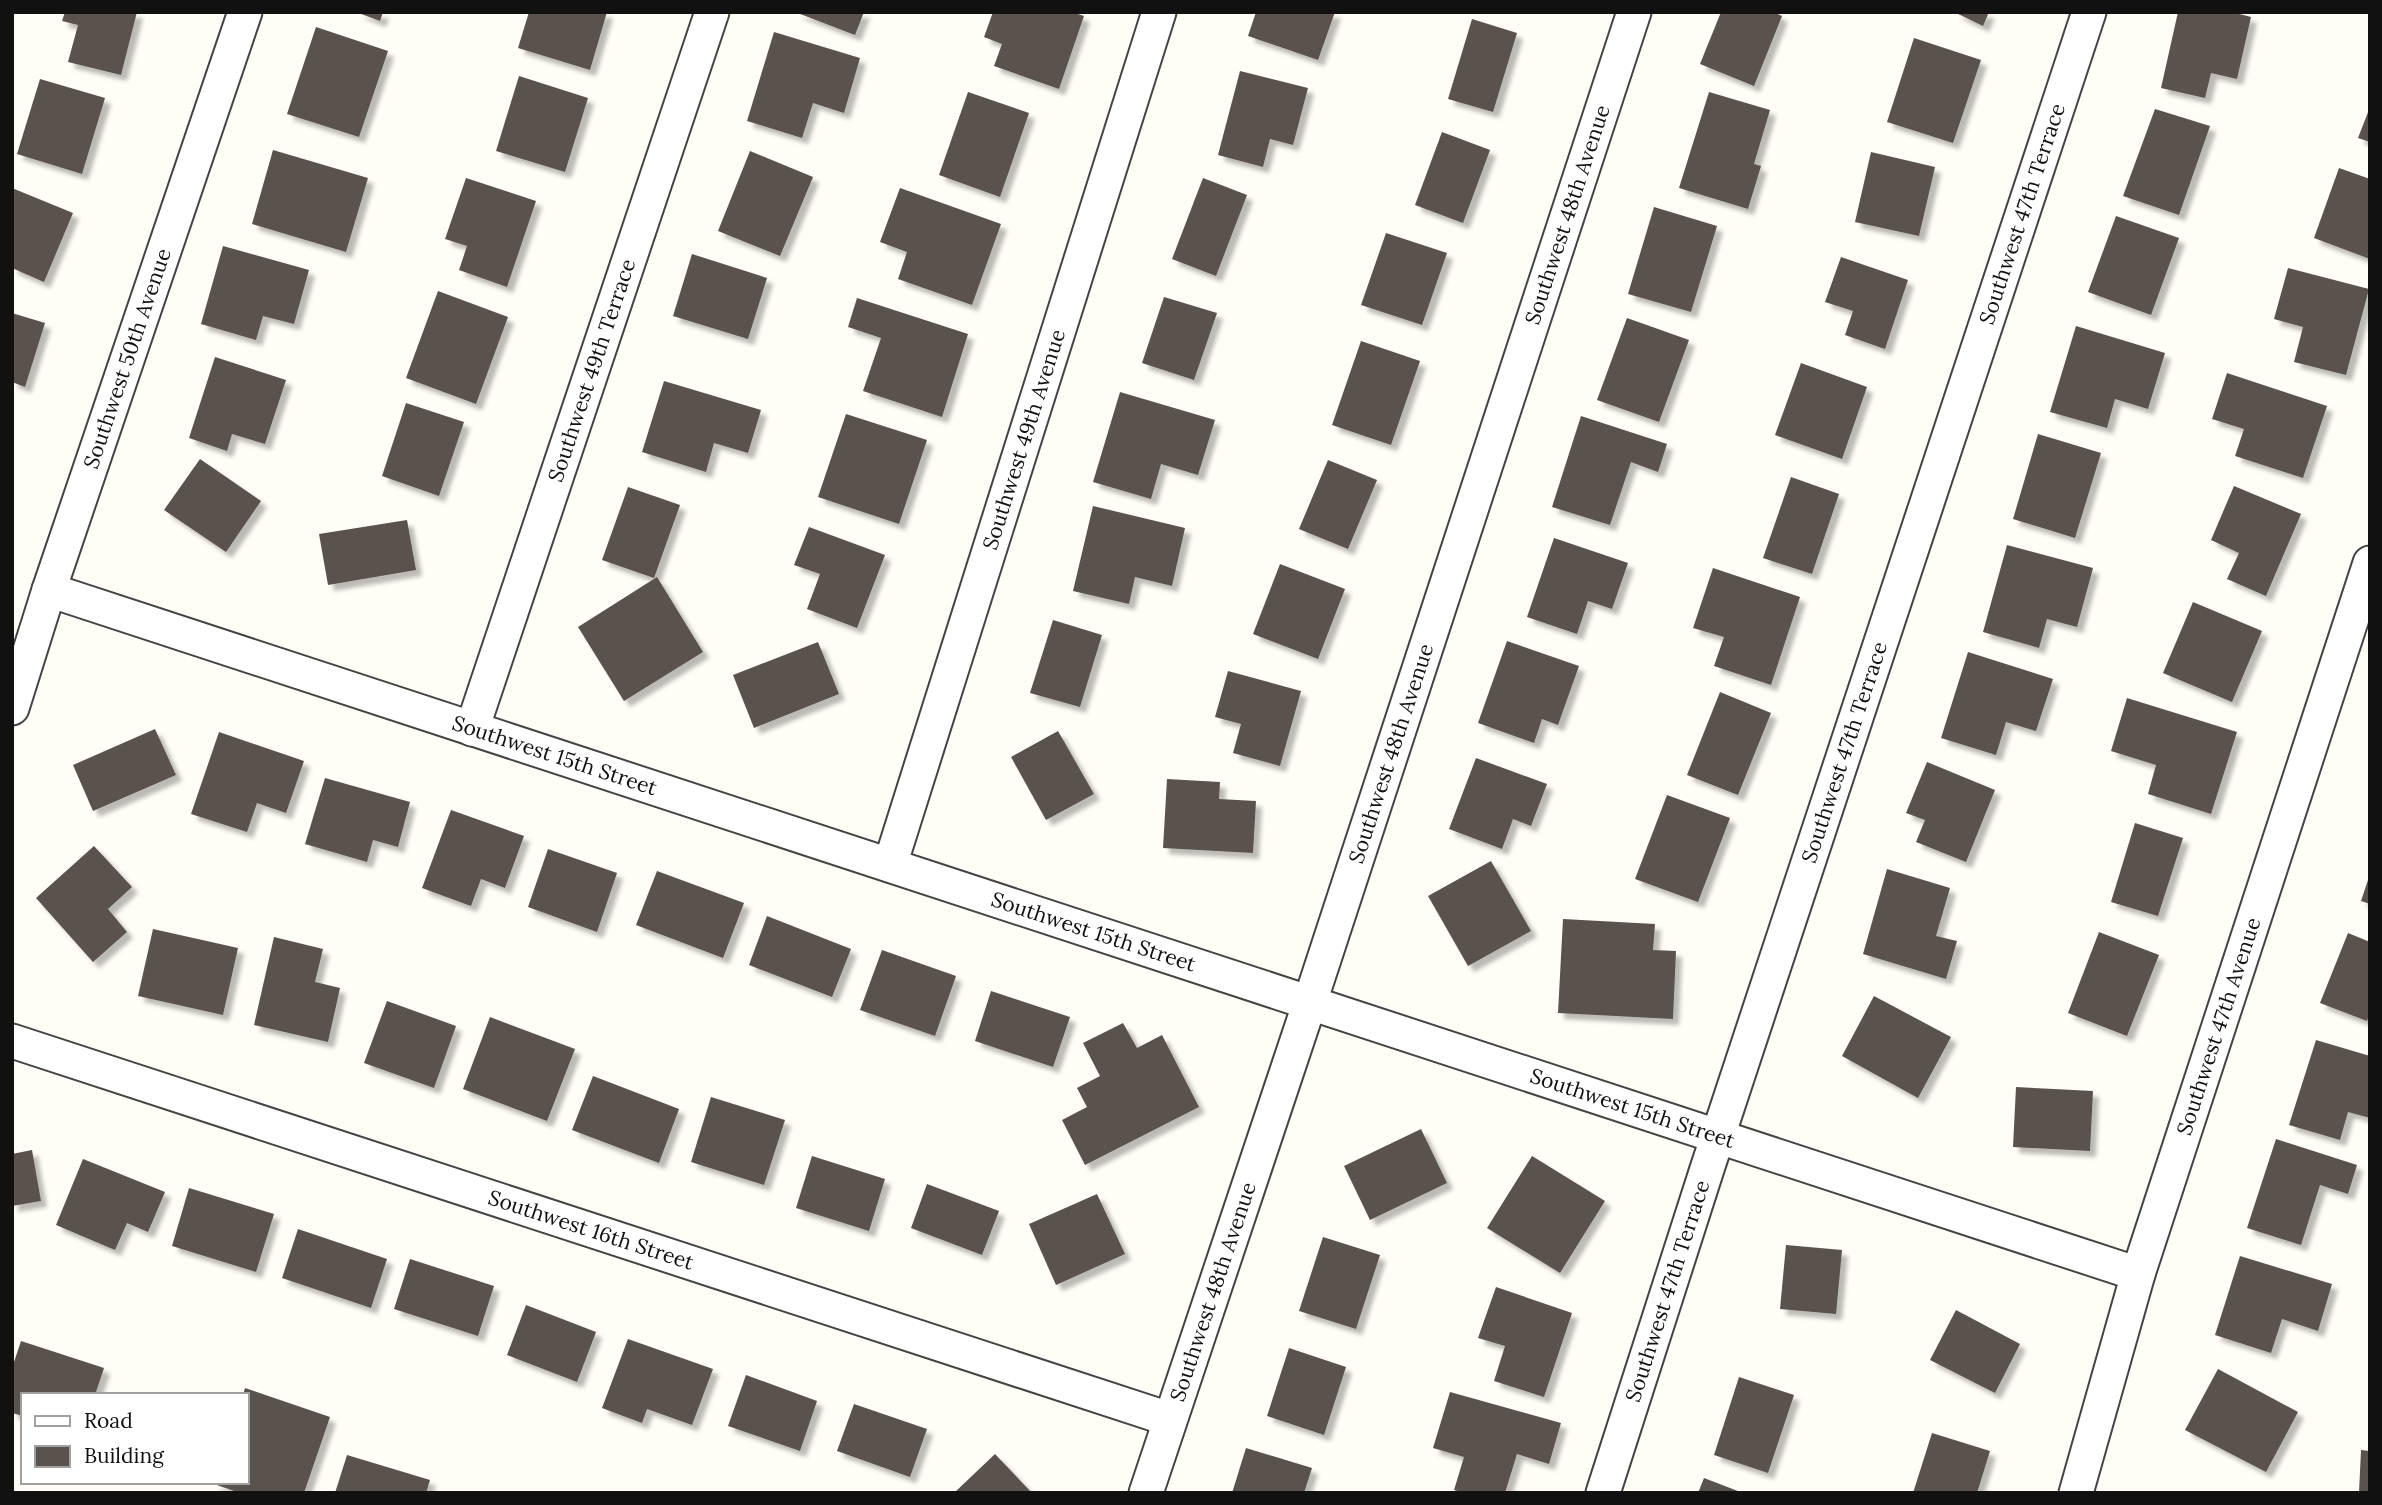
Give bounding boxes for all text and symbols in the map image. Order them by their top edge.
street label: Southwest 47th Terrace [1973,100,2071,328]
street label: Southwest 48th Avenue [1519,101,1616,328]
street label: Southwest 50th Avenue [77,245,177,472]
street label: Southwest 49th Terrace [542,255,641,485]
street label: Southwest 49th Avenue [976,326,1071,553]
street label: Southwest 47th Terrace [1795,638,1893,866]
street label: Southwest 48th Avenue [1342,640,1439,867]
street label: Southwest 15th Street [449,709,661,801]
street label: Southwest 15th Street [988,885,1200,978]
street label: Southwest 47th Avenue [2170,914,2266,1139]
street label: Southwest 15th Street [1527,1062,1739,1154]
street label: Southwest 47th Terrace [1619,1177,1716,1405]
street label: Southwest 48th Avenue [1164,1179,1262,1405]
street label: Southwest 16th Street [485,1184,698,1276]
legend [21,1393,248,1484]
text: Road [84,1407,133,1434]
text: Building [84,1442,164,1469]

